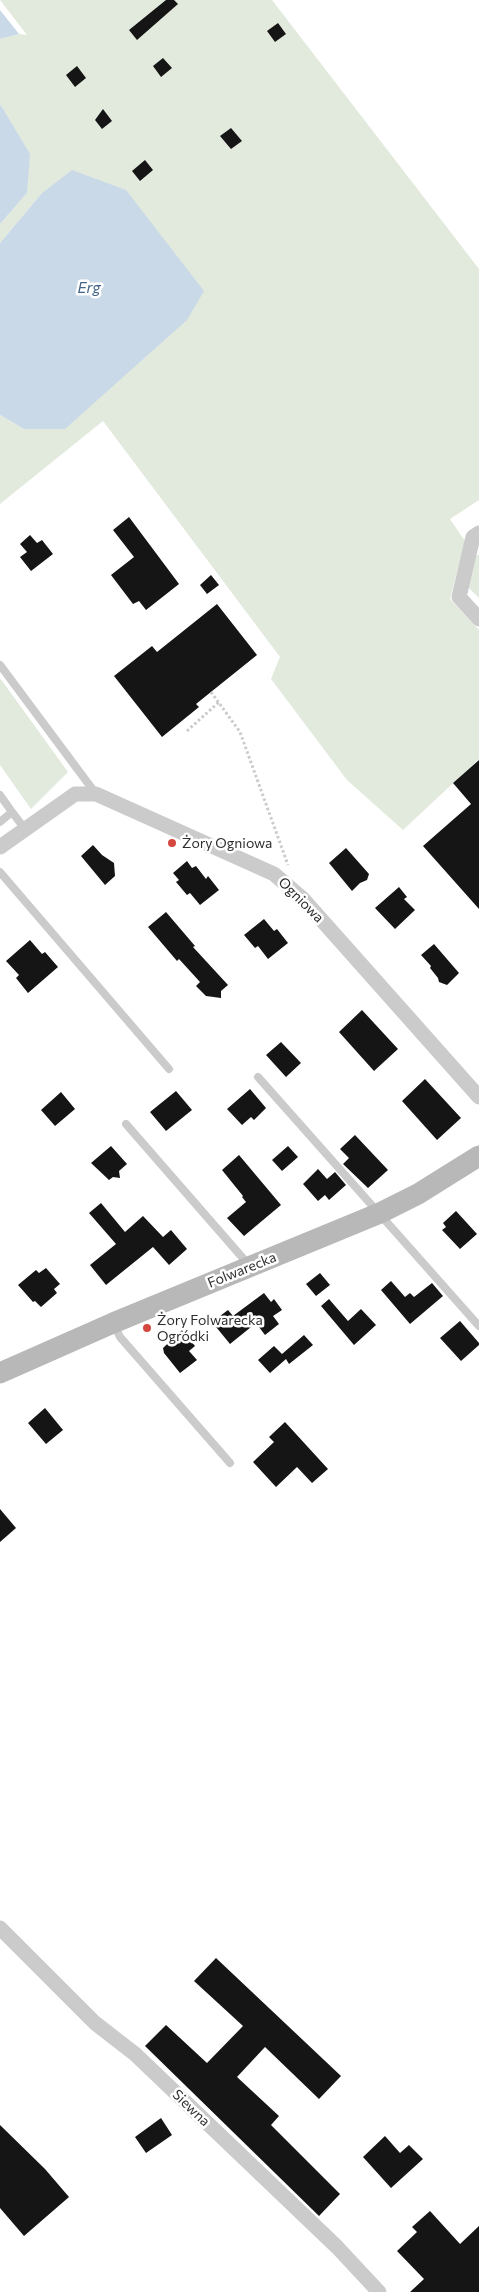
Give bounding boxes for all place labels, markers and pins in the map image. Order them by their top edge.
place label: Żory Ogniowa [182,835,272,851]
marker: Żory Ogniowa [166,837,178,849]
place label: Żory Folwarecka Ogródki [157,1312,263,1344]
marker: Żory Folwarecka Ogródki [141,1322,153,1334]

